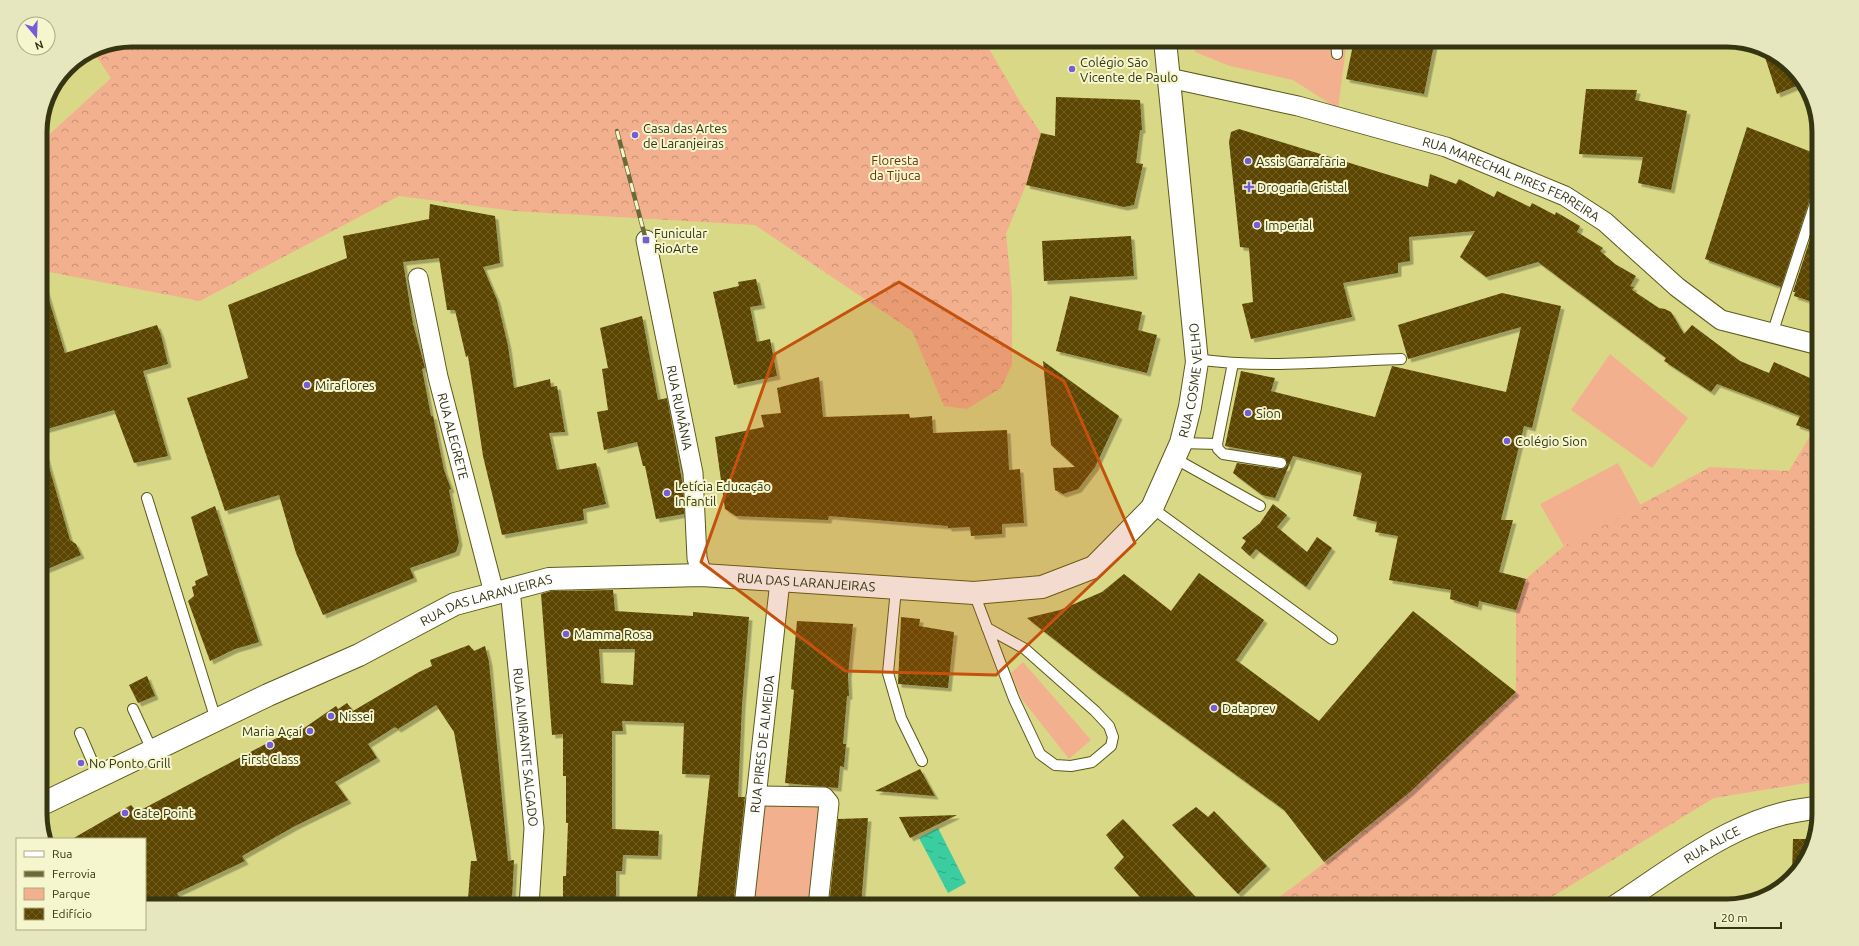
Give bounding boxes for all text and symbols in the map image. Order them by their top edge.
north arrow [16,16,56,56]
text: N [33,38,45,52]
place label: Colégio São Vicente de Paulo [1080,55,1178,84]
marker: Colégio São Vicente de Paulo [1067,64,1077,74]
place label: Casa das Artes de Laranjeiras [643,121,728,150]
marker: Casa das Artes de Laranjeiras [630,130,640,140]
street label: RUA MARECHAL PIRES FERREIRA [1421,134,1603,224]
park label: Floresta da Tijuca [869,153,921,182]
place label: Assis Garrafaria [1256,154,1346,168]
marker: Assis Garrafaria [1243,156,1253,166]
place label: Drogaria Cristal [1257,180,1348,194]
marker: Drogaria Cristal [1244,182,1254,192]
place label: Imperial [1265,218,1313,232]
marker: Imperial [1252,220,1262,230]
place label: Funicular RioArte [654,226,707,255]
marker: Funicular RioArte [641,235,651,245]
street label: RUA COSME VELHO [1176,322,1204,439]
street label: RUA RUMÂNIA [664,364,695,452]
place label: Miraflores [315,378,375,392]
marker: Miraflores [302,380,312,390]
street label: RUA ALEGRETE [435,391,471,481]
place label: Sion [1256,406,1281,420]
marker: Sion [1243,408,1253,418]
place label: Colégio Sion [1515,434,1587,448]
marker: Colégio Sion [1502,436,1512,446]
place label: Letícia Educação Infantil [675,479,771,508]
marker: Letícia Educação Infantil [662,488,672,498]
street label: RUA DAS LARANJEIRAS [737,570,876,593]
street label: RUA DAS LARANJEIRAS [418,571,554,628]
place label: Mamma Rosa [574,627,652,641]
marker: Mamma Rosa [561,629,571,639]
street label: RUA ALMIRANTE SALGADO [511,667,541,827]
street label: RUA PIRES DE ALMEIDA [747,674,777,814]
place label: Dataprev [1222,701,1276,715]
marker: Dataprev [1209,703,1219,713]
place label: Nissei [339,709,373,723]
marker: Nissei [326,711,336,721]
place label: Maria Açaí [242,724,303,738]
marker: Maria Açaí [305,726,315,736]
marker: First Class [265,740,275,750]
place label: First Class [241,752,299,766]
place label: No Ponto Grill [89,756,171,770]
marker: No Ponto Grill [76,758,86,768]
place label: Cate Point [133,806,194,820]
marker: Cate Point [120,808,130,818]
street label: RUA ALICE [1681,823,1742,866]
legend [16,838,146,930]
text: Rua [52,847,73,860]
text: Ferrovia [52,867,96,880]
text: Parque [52,887,90,900]
scale bar [1715,904,1781,930]
text: Edifício [52,907,92,920]
text: 20 m [1721,911,1748,924]

